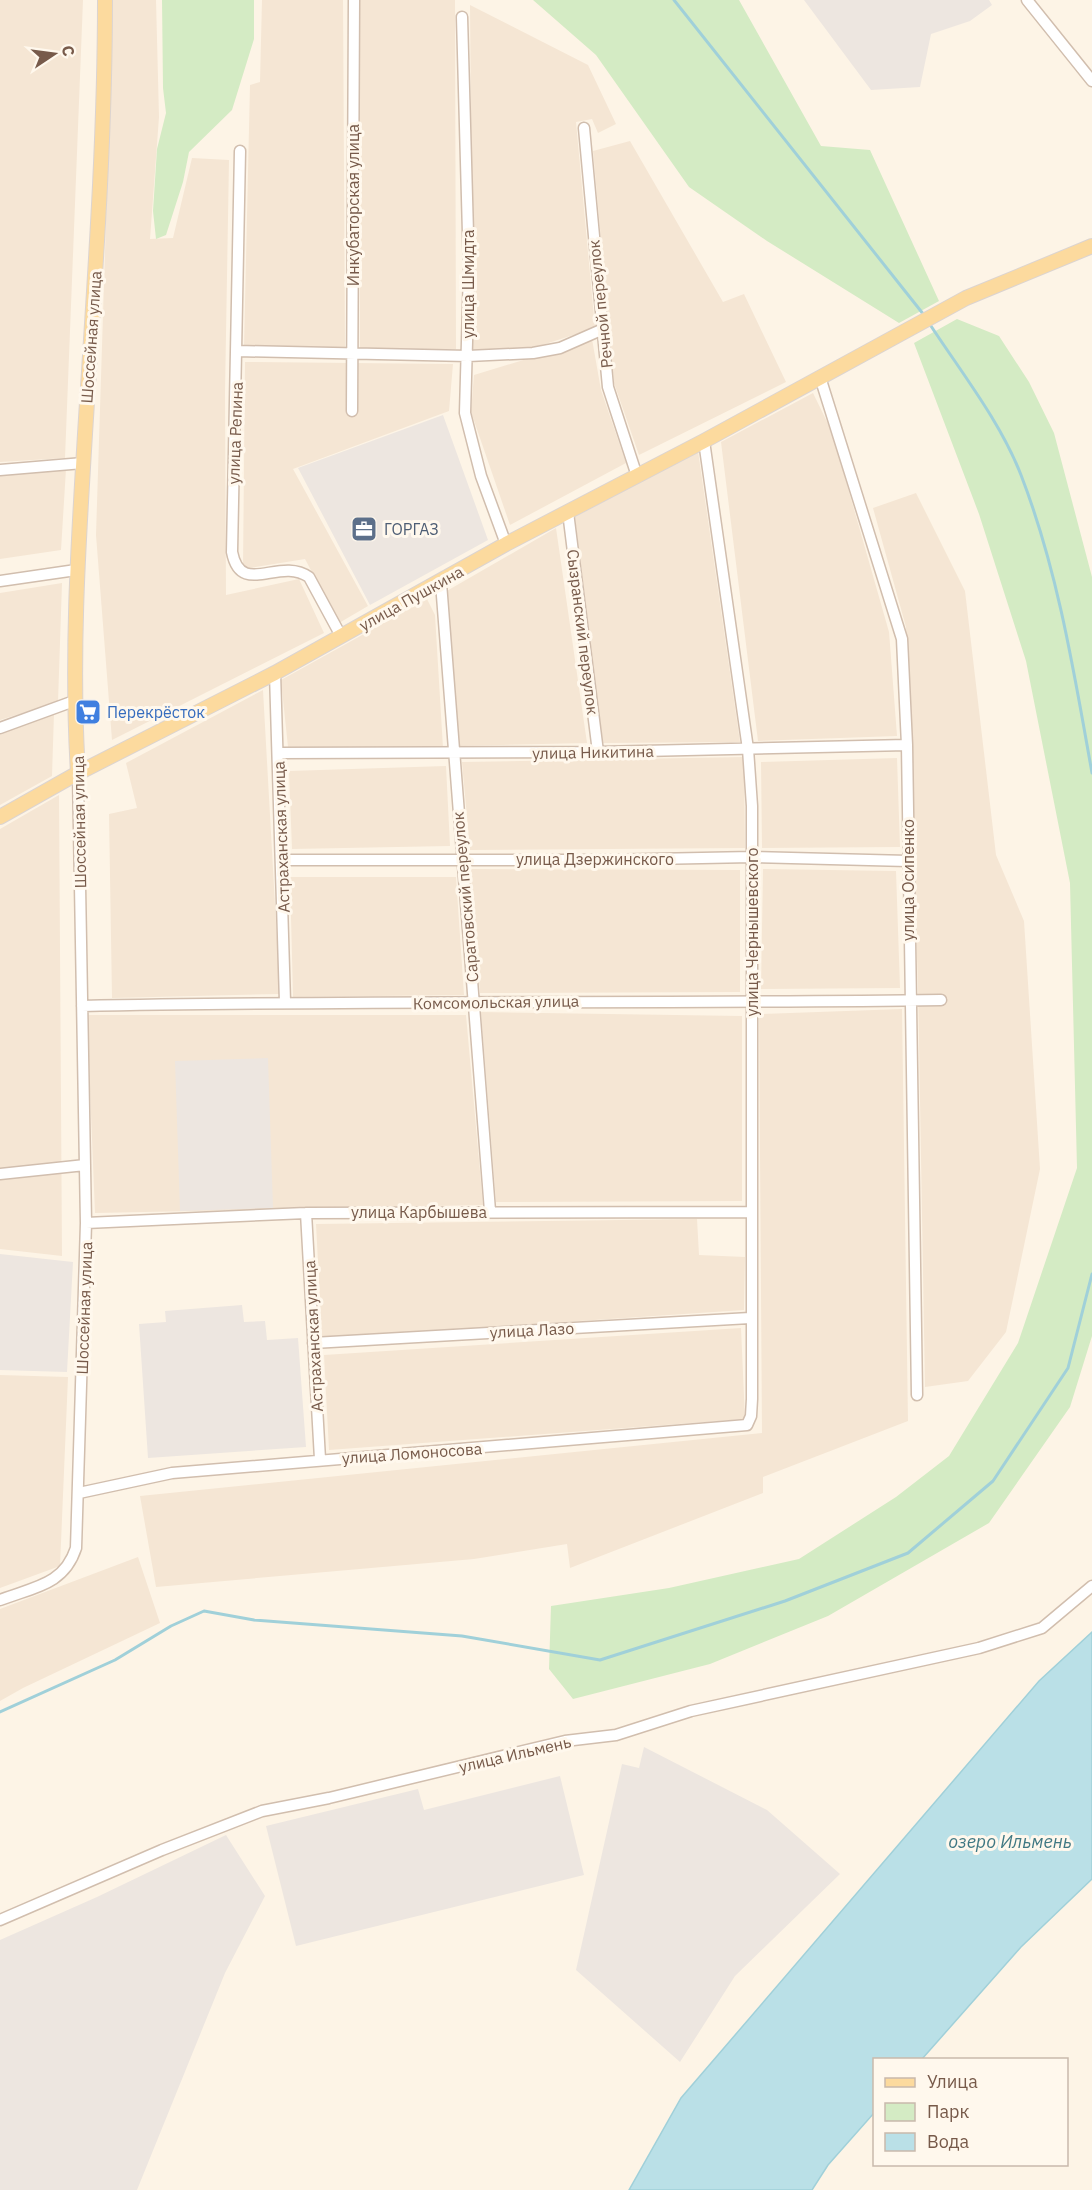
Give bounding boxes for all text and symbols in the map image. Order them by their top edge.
north arrow [24,24,84,84]
text: С [58,43,80,58]
street label: Инкубаторская улица [343,123,363,286]
street label: улица Шмидта [458,229,478,338]
street label: Речной переулок [583,239,617,369]
street label: Шоссейная улица [76,270,106,404]
street label: улица Репина [223,381,247,485]
office icon: ГОРГАЗ [349,514,379,544]
place label: ГОРГАЗ [384,519,439,539]
street label: Сызранский переулок [563,548,603,716]
street label: улица Пушкина [355,561,467,635]
supermarket icon: Перекрёсток [73,697,103,727]
place label: Перекрёсток [107,702,205,722]
street label: улица Никитина [532,741,655,763]
street label: Шоссейная улица [68,755,90,889]
street label: Астраханская улица [268,760,294,913]
street label: Саратовский переулок [448,811,482,983]
street label: улица Осипенко [898,819,918,941]
street label: улица Чернышевского [742,847,762,1017]
street label: улица Дзержинского [516,849,674,869]
street label: Комсомольская улица [413,991,580,1013]
street label: улица Карбышева [351,1202,487,1222]
street label: Шоссейная улица [72,1241,96,1375]
street label: Астраханская улица [299,1259,327,1412]
street label: улица Лазо [489,1318,575,1342]
street label: улица Ломоносова [341,1438,483,1468]
street label: улица Ильмень [457,1731,573,1777]
water label: озеро Ильмень [948,1830,1072,1853]
legend [873,2058,1068,2166]
text: Улица [927,2070,978,2093]
text: Парк [927,2100,970,2123]
text: Вода [927,2130,970,2153]

